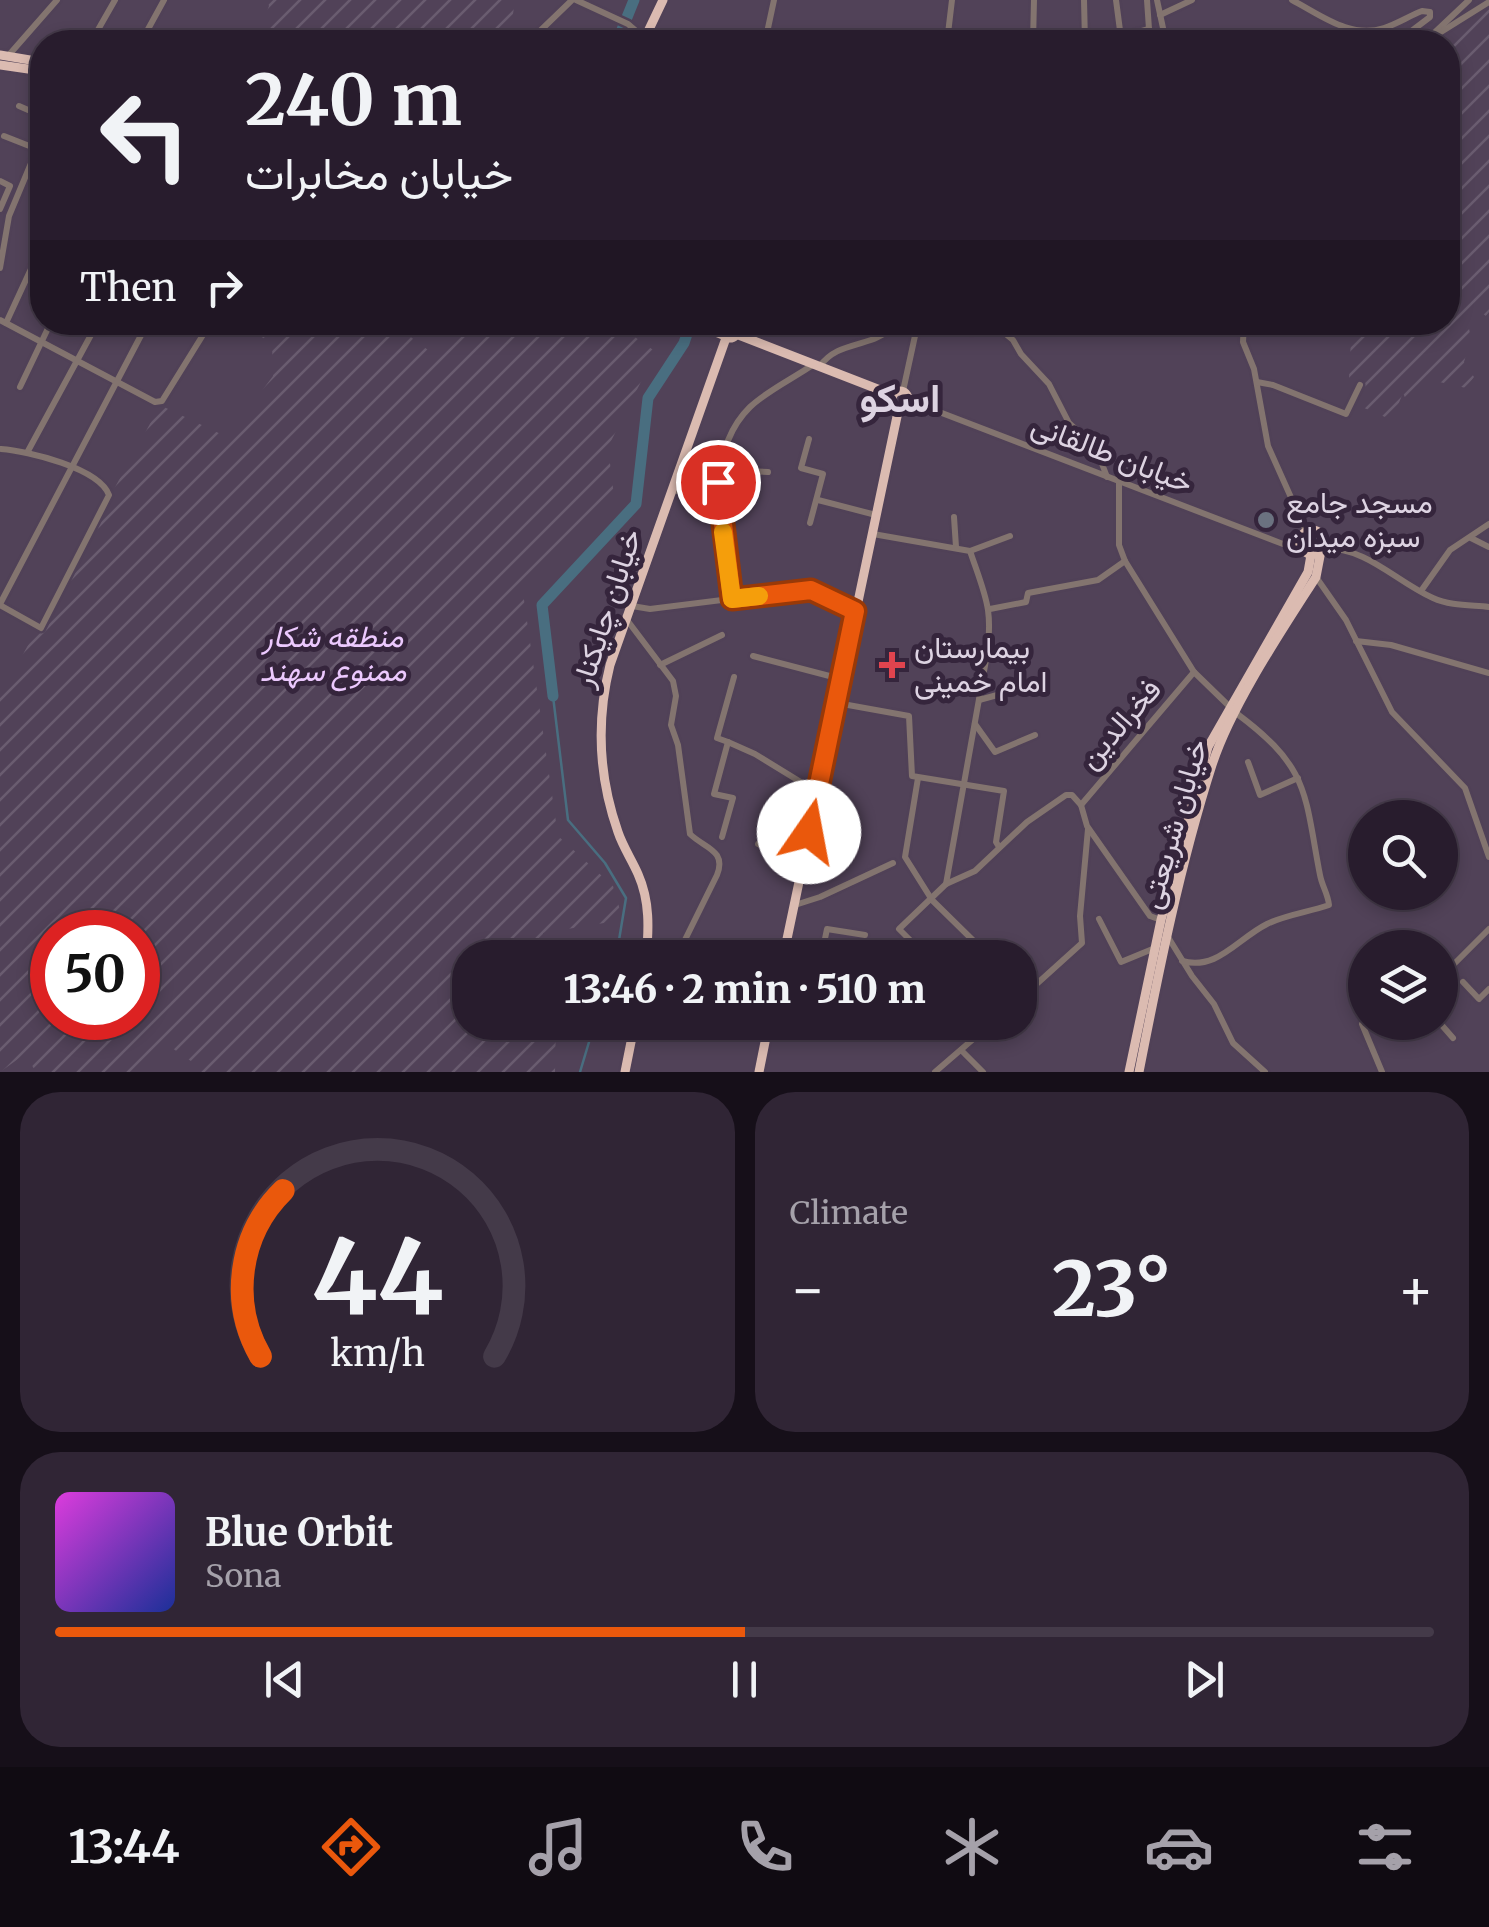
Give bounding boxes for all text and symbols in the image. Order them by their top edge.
text: 240 m [245,56,462,144]
icon: left [80,70,210,200]
text: خیابان مخابرات [245,145,513,201]
icon: right [197,260,252,315]
text: Then [80,264,177,311]
district label: اسکو [860,373,940,423]
street label: خیابان طالقانی [1026,405,1198,501]
pin [676,440,761,525]
icon: arrive [691,455,746,510]
place label: مسجد جامع سبزه میدان [1286,483,1433,555]
marker: مسجد جامع سبزه میدان [1255,509,1277,531]
street label: خیابان چایکنار [562,524,651,693]
park label: منطقه شکار ممنوع سهند [260,617,407,692]
place label: بیمارستان امام خمینی [914,628,1048,701]
marker: بیمارستان امام خمینی [879,652,905,678]
street label: فخرالدین [1070,670,1169,776]
street label: خیابان شریعتی [1131,734,1215,913]
position arrow [757,780,861,884]
map controls [1348,800,1458,1040]
button: search [1348,800,1458,910]
speed limit sign: 50 [30,910,160,1040]
button: layers [1348,930,1458,1040]
text: 13:46 · 2 min · 510 m [563,966,926,1013]
text: Climate [790,1193,908,1233]
text: 44 [311,1212,443,1342]
text: 23° [1052,1242,1172,1336]
text: − [790,1255,826,1324]
text: + [1397,1255,1434,1324]
text: km/h [330,1331,425,1376]
text: Blue Orbit [205,1509,393,1556]
text: Sona [205,1556,281,1596]
icon: previous [257,1652,312,1707]
icon: pause [717,1652,772,1707]
icon: next [1177,1652,1232,1707]
icon: directions [316,1812,386,1882]
icon: music [523,1812,593,1882]
icon: phone [730,1812,800,1882]
icon: climate [937,1812,1007,1882]
icon: car [1144,1812,1214,1882]
icon: filters [1350,1812,1420,1882]
text: 13:44 [68,1819,180,1875]

